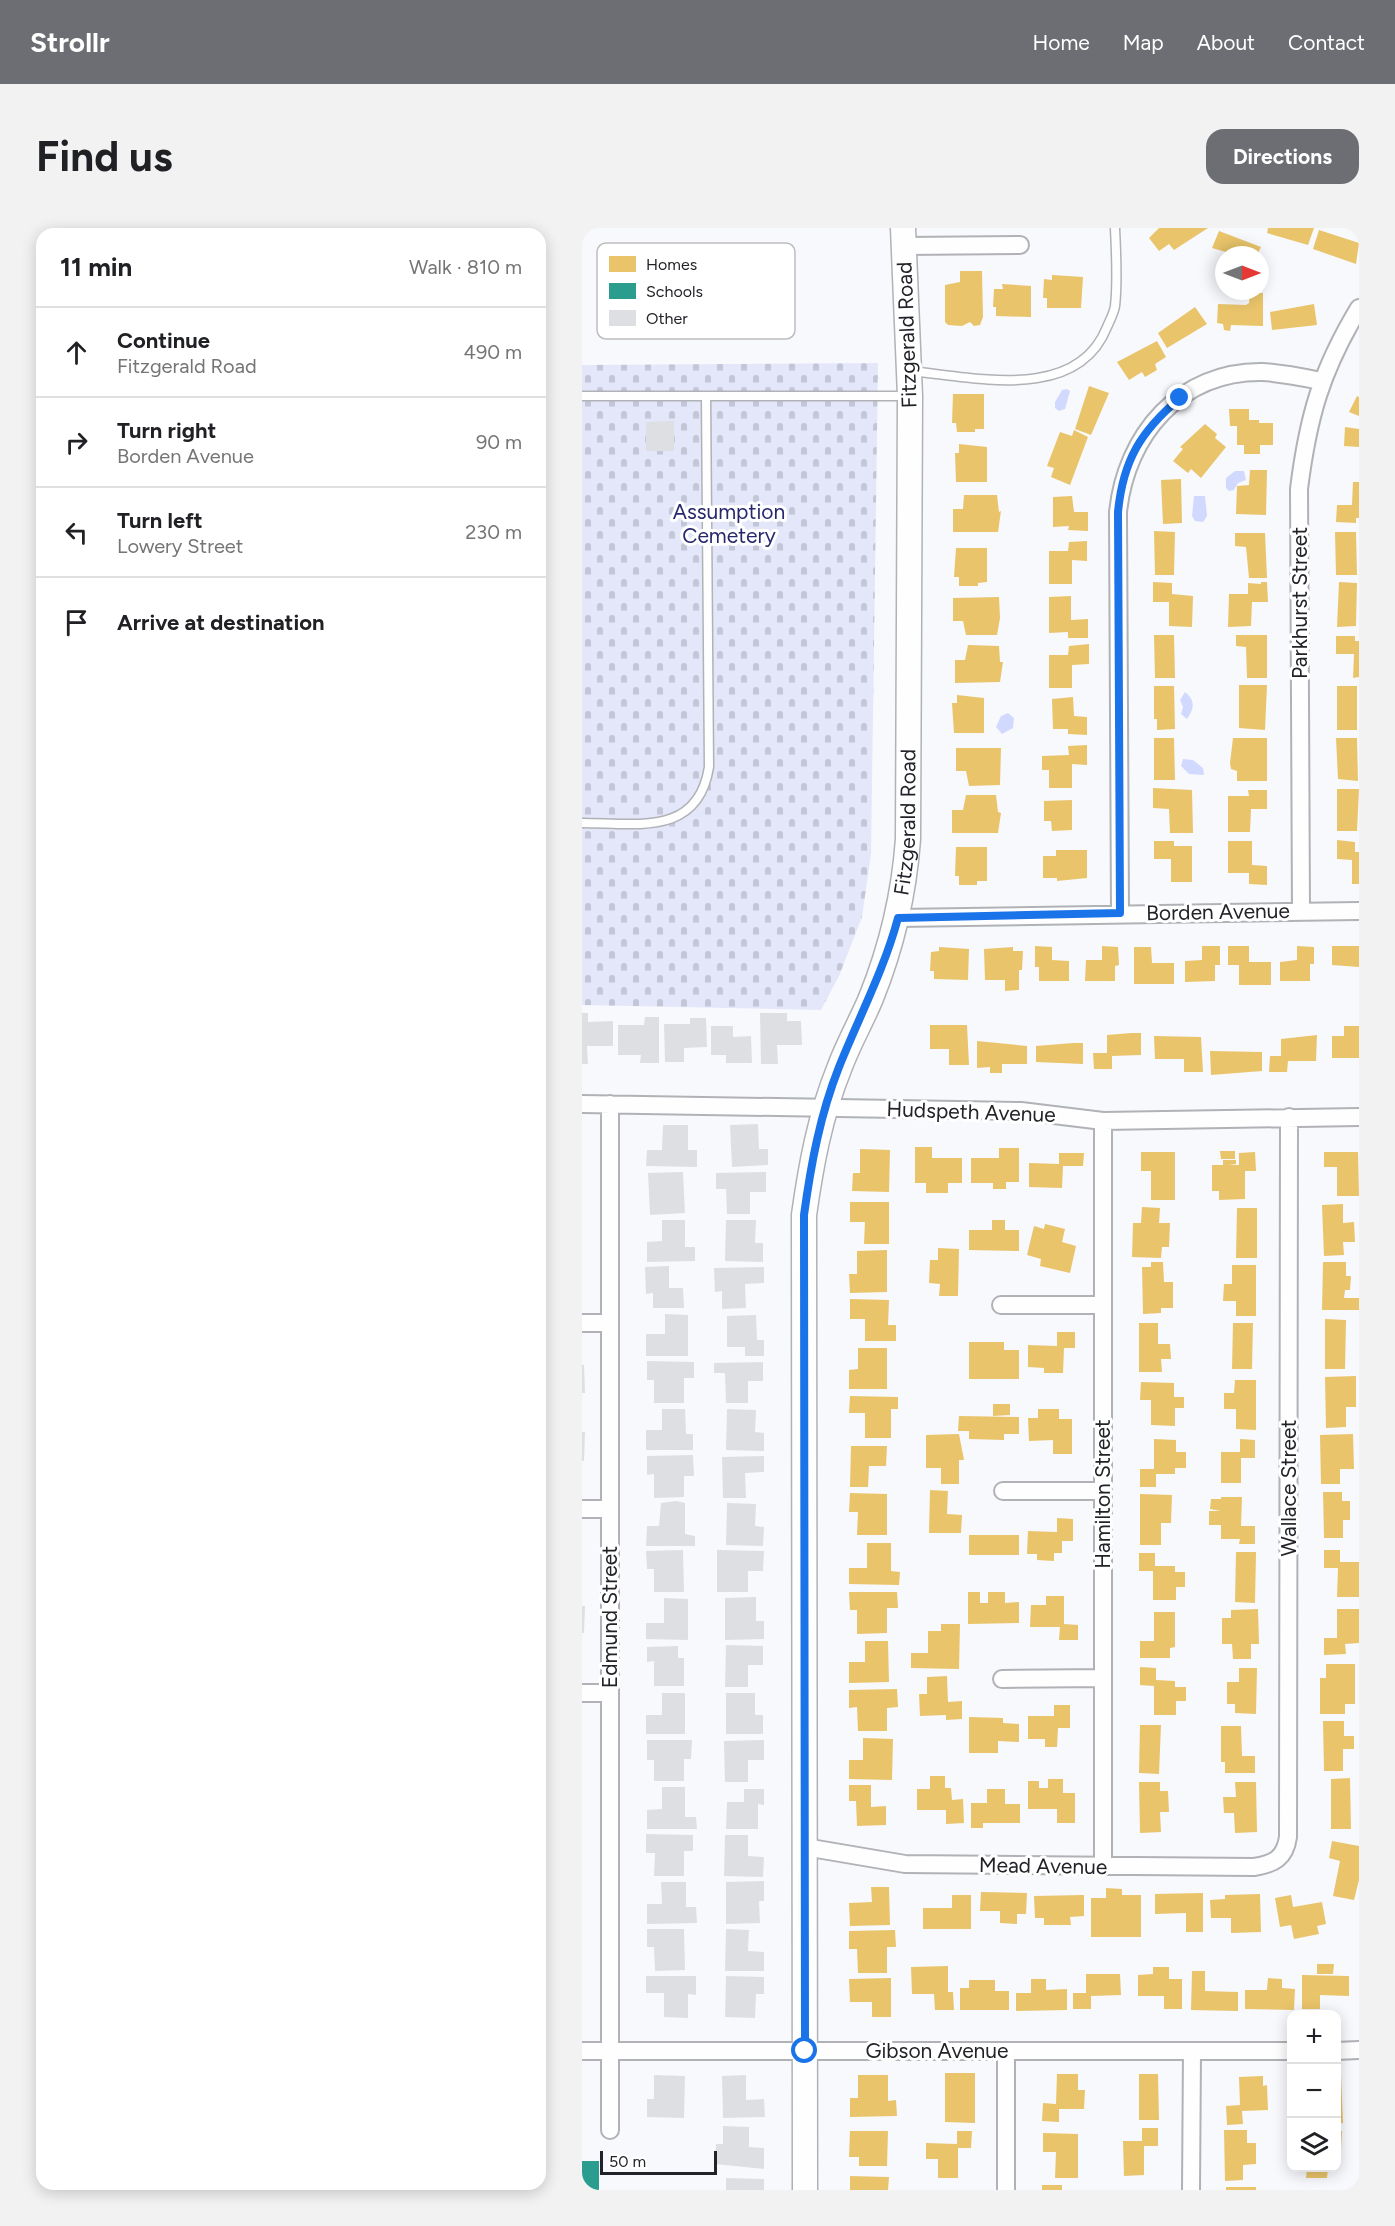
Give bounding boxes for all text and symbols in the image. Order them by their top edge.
text: Strollr [30,25,110,59]
text: Home [1033,30,1090,55]
text: Map [1123,30,1164,55]
text: About [1197,30,1255,55]
text: Contact [1288,30,1365,55]
button: Directions [1206,129,1359,184]
text: Find us [36,131,173,182]
legend [597,243,795,339]
north arrow [1215,246,1269,300]
text: 11 min [60,251,132,283]
text: Walk · 810 m [409,255,522,279]
text: Homes [646,255,697,274]
street label: Fitzgerald Road [891,261,922,409]
text: Schools [646,282,703,301]
text: Other [646,309,688,328]
text: Continue [117,327,210,354]
icon: ahead [60,336,93,369]
text: 490 m [463,340,522,364]
text: Fitzgerald Road [117,354,257,378]
route end [1166,384,1192,410]
text: Turn right [117,417,216,444]
icon: right [60,426,93,459]
text: 90 m [476,430,522,454]
text: Borden Avenue [117,444,254,468]
park label: Assumption Cemetery [673,499,785,548]
text: Turn left [117,507,203,534]
icon: left [60,516,93,549]
text: 230 m [465,520,522,544]
street label: Parkhurst Street [1287,527,1312,679]
text: Lowery Street [117,534,243,558]
icon: arrive [60,606,93,639]
text: Arrive at destination [117,609,325,636]
street label: Fitzgerald Road [888,749,920,897]
street label: Borden Avenue [1146,898,1290,925]
street label: Hudspeth Avenue [886,1096,1056,1127]
street label: Hamilton Street [1090,1419,1115,1569]
street label: Wallace Street [1276,1420,1301,1556]
street label: Edmund Street [597,1546,622,1688]
street label: Mead Avenue [979,1852,1107,1879]
map controls [1287,2010,1341,2172]
button: + [1287,2010,1341,2064]
route start [791,2037,817,2063]
street label: Gibson Avenue [865,2038,1009,2063]
button: − [1287,2064,1341,2118]
button: layers [1287,2118,1341,2172]
scale bar [600,2148,717,2176]
text: 50 m [609,2152,646,2171]

